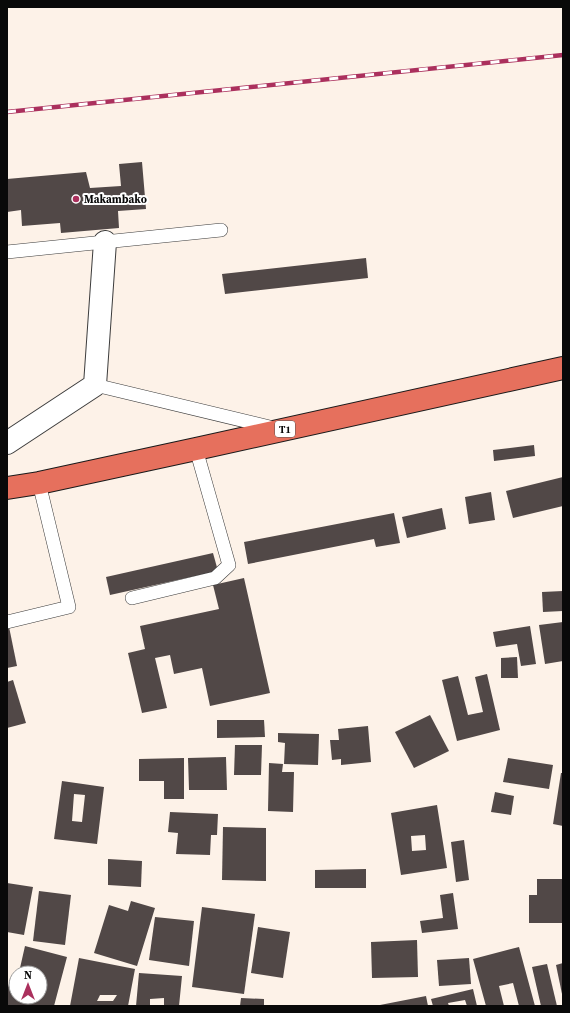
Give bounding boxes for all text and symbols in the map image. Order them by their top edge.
place label: Makambako [84,192,147,207]
marker: Makambako [71,194,81,204]
road number: T1 [275,421,295,437]
north arrow [8,965,48,1005]
text: N [24,968,32,983]

